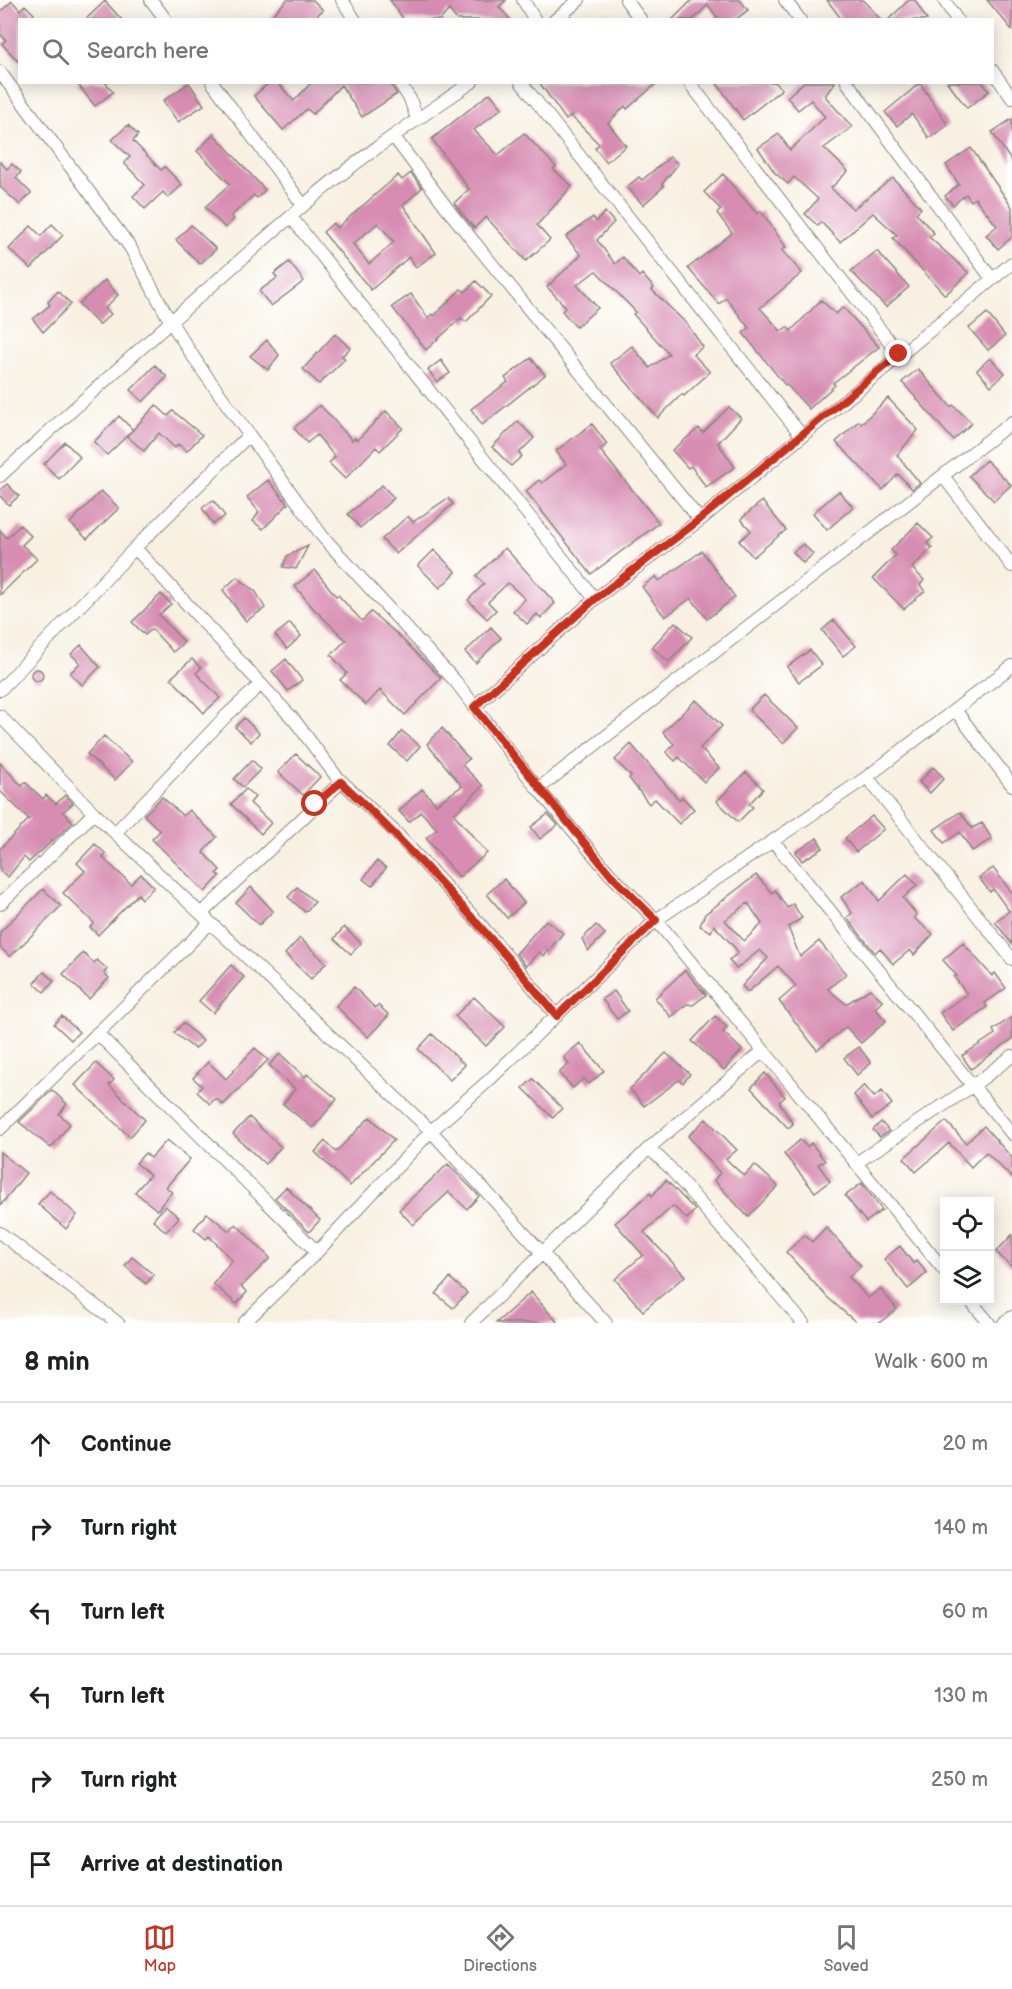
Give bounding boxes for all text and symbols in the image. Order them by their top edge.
search box [18,18,994,84]
icon: search [39,35,72,68]
text: Search here [87,38,209,65]
route end [885,340,911,366]
route start [301,790,327,816]
map controls [940,1197,994,1305]
button: locate [940,1197,994,1251]
button: layers [940,1251,994,1305]
text: 8 min [24,1347,90,1378]
text: Walk · 600 m [875,1350,988,1374]
icon: ahead [24,1428,57,1461]
text: Continue [81,1431,171,1458]
text: 20 m [943,1432,988,1456]
icon: right [24,1512,57,1545]
text: Turn right [81,1515,177,1542]
text: 140 m [934,1516,988,1540]
icon: left [24,1596,57,1629]
text: Turn left [81,1599,165,1626]
text: 60 m [942,1600,988,1624]
icon: left [24,1680,57,1713]
text: Turn left [81,1683,165,1710]
text: 130 m [934,1684,988,1708]
icon: right [24,1764,57,1797]
text: Turn right [81,1767,177,1794]
text: 250 m [931,1768,988,1792]
icon: arrive [24,1848,57,1881]
text: Arrive at destination [81,1851,283,1878]
tab: Map [143,1921,176,1976]
tab: Directions [463,1921,537,1976]
tab: Saved [824,1921,869,1976]

